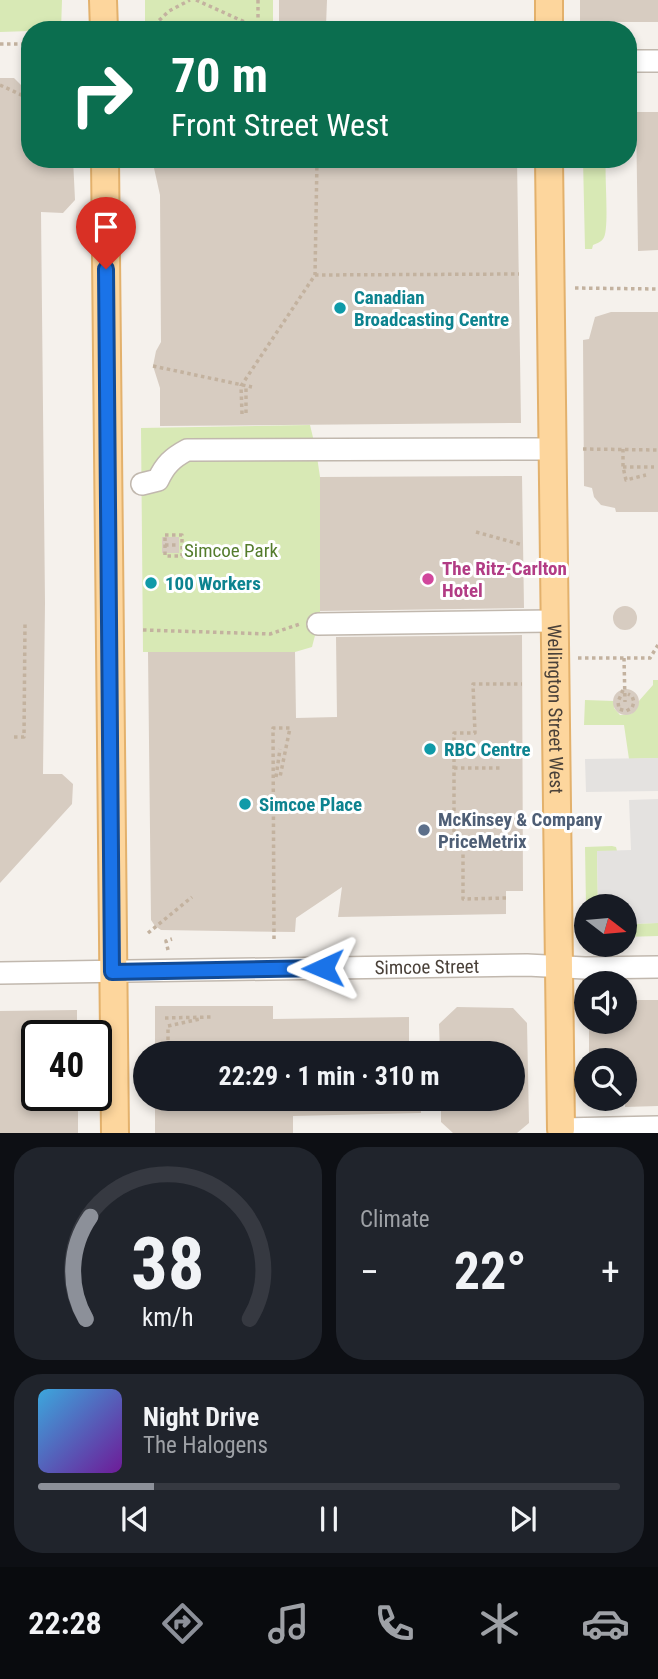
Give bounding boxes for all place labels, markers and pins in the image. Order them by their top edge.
pin [76,197,136,269]
place label: Canadian Broadcasting Centre [354,286,509,331]
marker: Canadian Broadcasting Centre [332,300,348,316]
place label: The Ritz-Carlton Hotel [442,557,567,602]
marker: The Ritz-Carlton Hotel [420,571,436,587]
place label: 100 Workers [165,572,261,595]
marker: 100 Workers [143,575,159,591]
place label: RBC Centre [444,738,531,761]
marker: RBC Centre [422,741,438,757]
place label: Simcoe Place [259,793,362,816]
marker: Simcoe Place [237,796,253,812]
place label: McKinsey & Company PriceMetrix [438,808,603,853]
marker: McKinsey & Company PriceMetrix [416,822,432,838]

